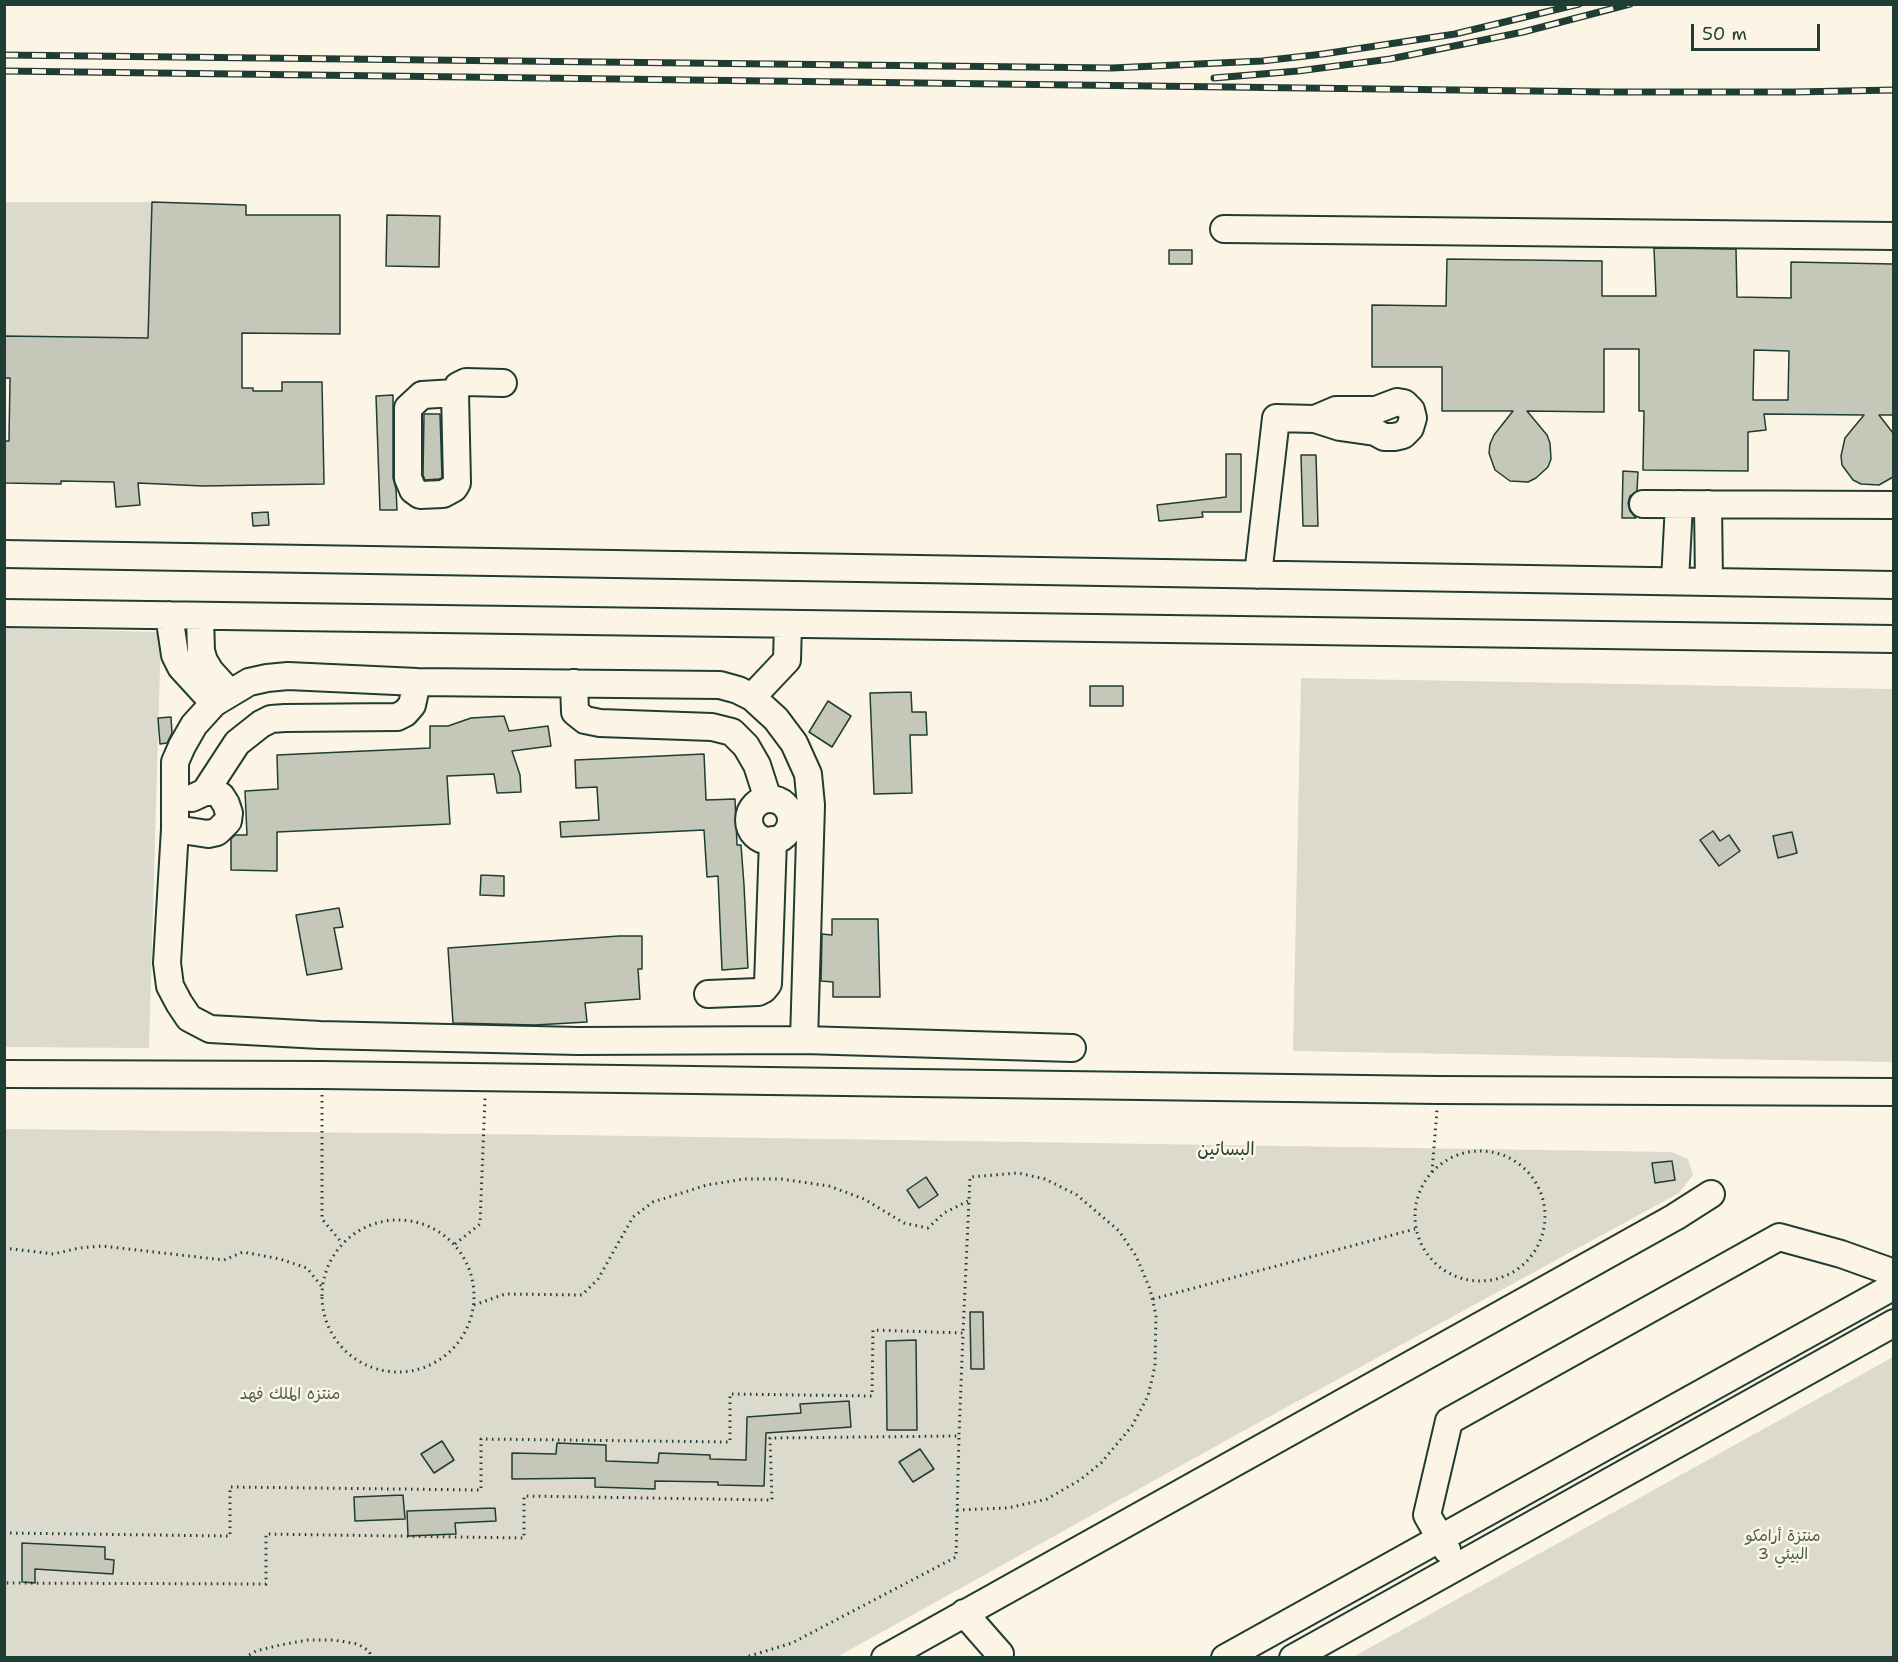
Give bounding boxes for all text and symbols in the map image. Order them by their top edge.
scale bar [1694,12,1823,50]
text: 50 m [1702,22,1747,46]
district label: البساتين [1197,1139,1255,1161]
park label: منتزه الملك فهد [240,1385,340,1405]
park label: منتزة أرامكو البيئي 3 [1745,1527,1821,1565]

